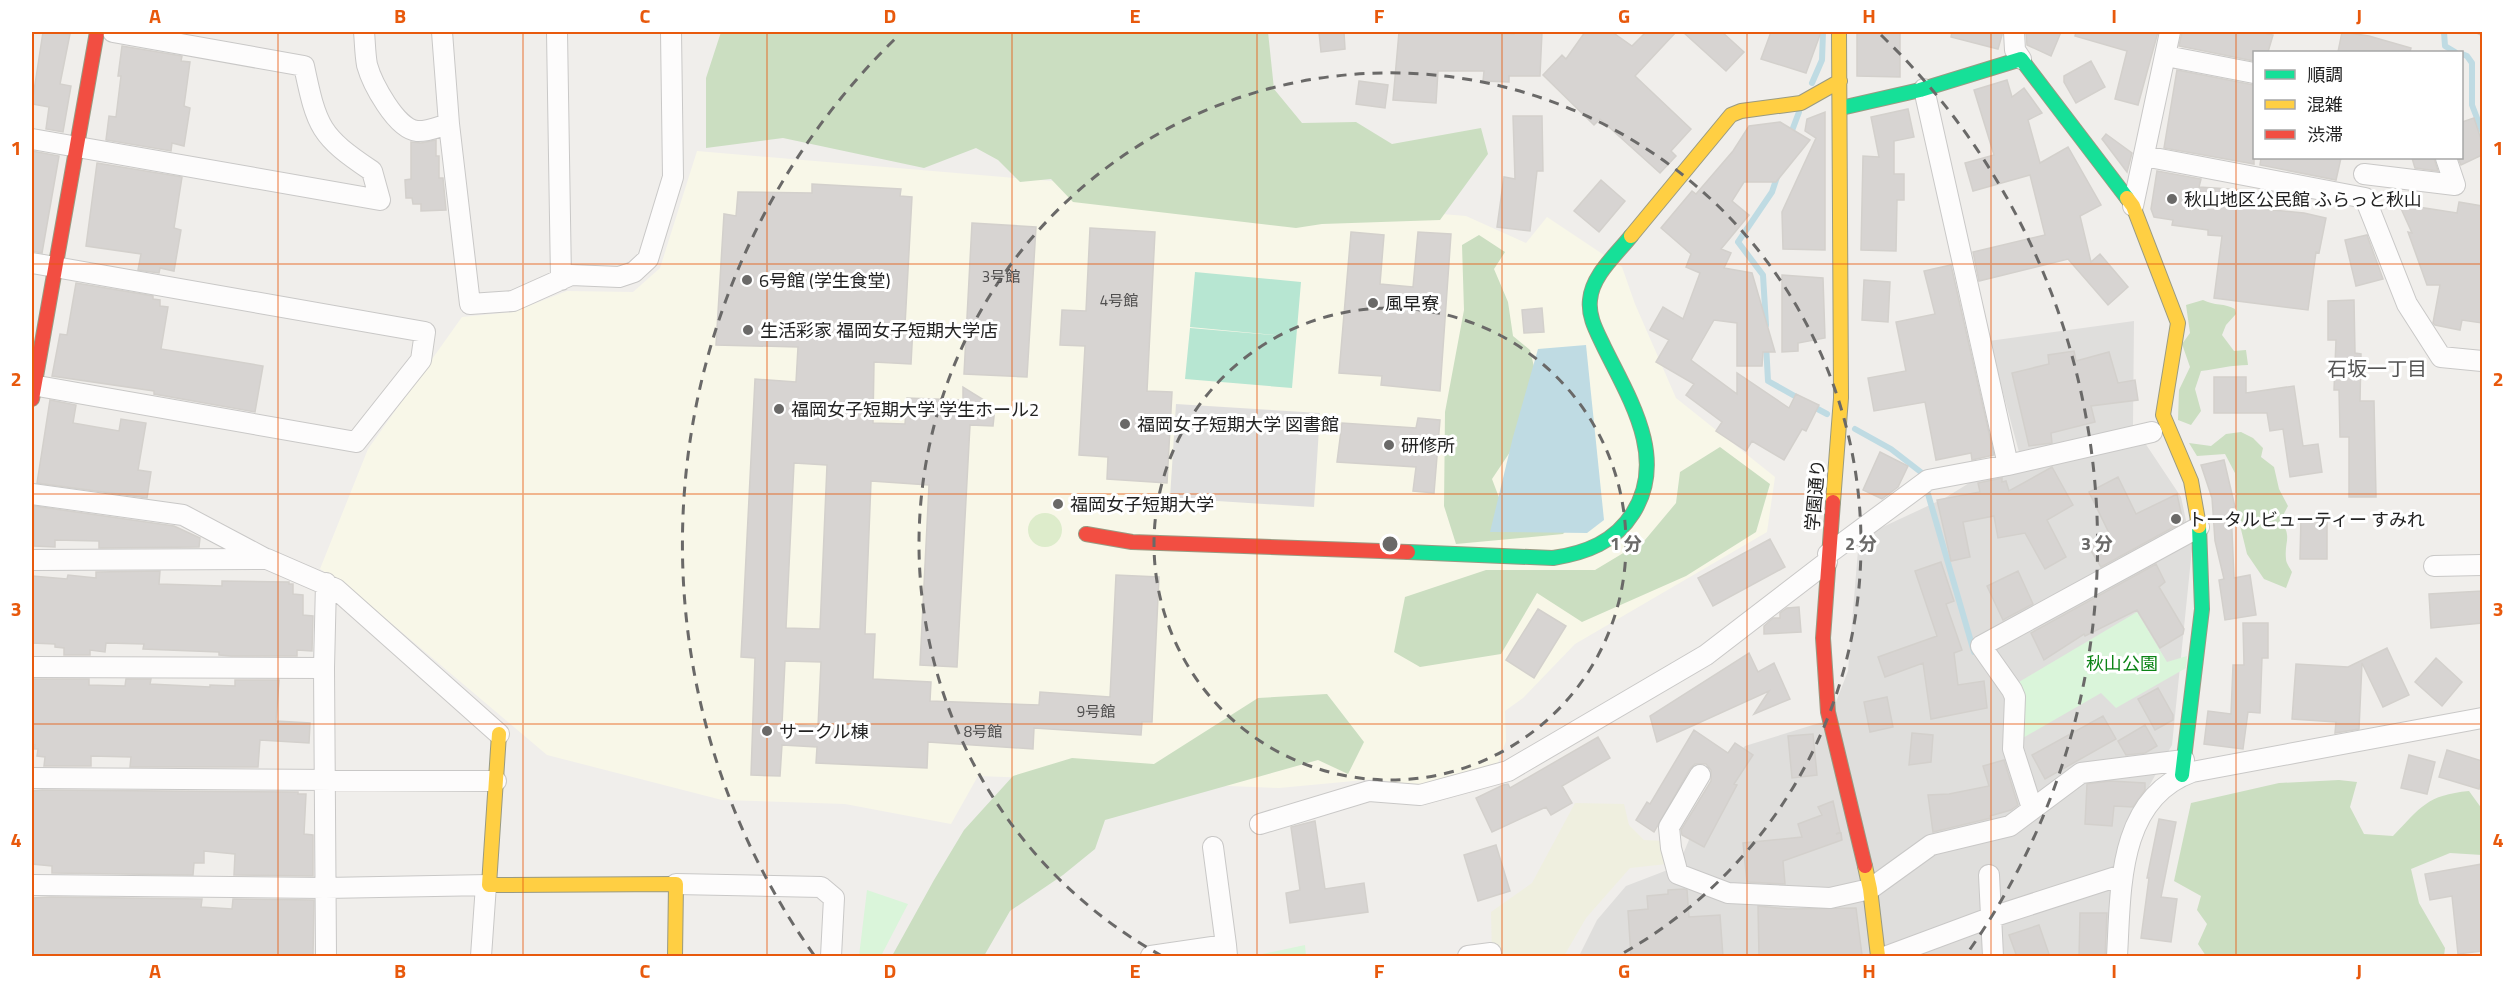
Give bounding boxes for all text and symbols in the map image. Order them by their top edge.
text: A [149,0,161,31]
text: B [394,0,406,31]
text: C [640,0,651,31]
text: D [884,0,896,31]
text: E [1129,0,1141,31]
text: F [1374,0,1385,31]
text: G [1618,0,1630,31]
text: H [1862,0,1876,31]
text: I [2111,0,2117,31]
text: J [2356,0,2362,31]
legend [2253,51,2463,159]
text: 順調 [2307,61,2343,88]
text: 混雑 [2307,91,2343,118]
text: 渋滞 [2307,121,2343,148]
text: 1 [10,132,22,163]
text: 1 [2492,132,2504,163]
place label: 秋山地区公民館 ふらっと秋山 [2184,186,2422,213]
marker: 秋山地区公民館 ふらっと秋山 [2165,192,2179,206]
house number: 3号館 [982,265,1020,288]
place label: 6号館 (学生食堂) [759,267,891,294]
marker: 6号館 (学生食堂) [740,273,754,287]
house number: 4号館 [1100,289,1138,312]
place label: 風早寮 [1385,290,1439,317]
marker: 風早寮 [1366,296,1380,310]
place label: 生活彩家 福岡女子短期大学店 [760,317,998,344]
marker: 生活彩家 福岡女子短期大学店 [741,323,755,337]
district label: 石坂一丁目 [2327,353,2427,384]
text: 2 [10,363,22,394]
text: 2 [2492,363,2504,394]
place label: 福岡女子短期大学 学生ホール2 [791,396,1039,423]
marker: 福岡女子短期大学 学生ホール2 [772,402,786,416]
place label: 福岡女子短期大学 図書館 [1137,411,1339,438]
marker: 福岡女子短期大学 図書館 [1118,417,1132,431]
place label: 研修所 [1401,432,1455,459]
marker: 研修所 [1382,438,1396,452]
street label: 学園通り [1798,458,1832,532]
place label: 福岡女子短期大学 [1070,491,1214,518]
marker: 福岡女子短期大学 [1051,497,1065,511]
place label: トータルビューティー すみれ [2188,506,2425,533]
marker: トータルビューティー すみれ [2169,512,2183,526]
text: 1 分 [1610,530,1642,557]
text: 2 分 [1845,530,1877,557]
text: 3 分 [2081,530,2113,557]
centre of rings [1380,534,1400,554]
text: 3 [10,593,22,624]
text: 3 [2492,593,2504,624]
park label: 秋山公園 [2086,650,2158,677]
house number: 9号館 [1077,700,1115,723]
place label: サークル棟 [779,718,868,745]
house number: 8号館 [964,720,1002,743]
marker: サークル棟 [760,724,774,738]
text: 4 [10,824,22,855]
text: 4 [2492,824,2504,855]
text: A [149,955,161,986]
text: B [394,955,406,986]
text: C [640,955,651,986]
text: D [884,955,896,986]
text: E [1129,955,1141,986]
text: F [1374,955,1385,986]
text: G [1618,955,1630,986]
text: H [1862,955,1876,986]
text: I [2111,955,2117,986]
text: J [2356,955,2362,986]

